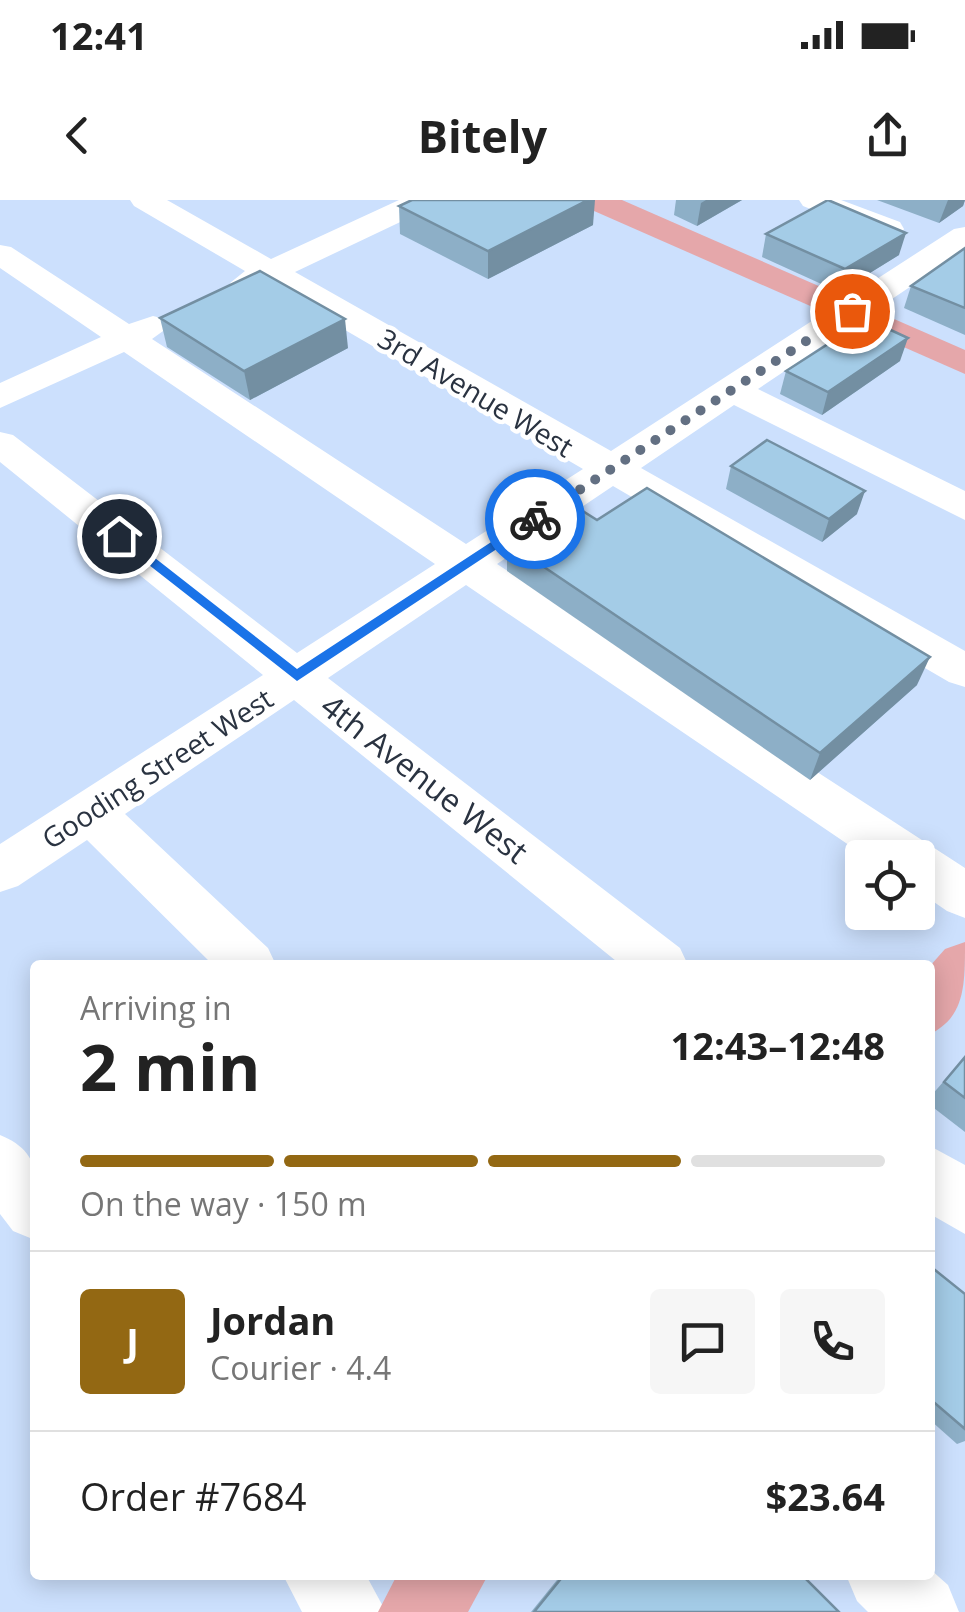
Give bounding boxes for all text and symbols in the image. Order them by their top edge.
text: 12:41 [50,9,148,61]
text: Bitely [418,105,547,166]
icon: back [50,108,105,163]
icon: share [860,108,915,163]
pin [810,269,895,354]
icon: bag [825,284,880,339]
street label: 3rd Avenue West [371,319,581,465]
courier [485,469,585,569]
icon: bike [508,492,563,547]
pin [77,494,162,579]
icon: home [92,509,147,564]
street label: Gooding Street West [34,679,280,857]
street label: 4th Avenue West [313,684,537,872]
map controls [845,840,935,930]
button: locate [845,840,935,930]
text: Arriving in [80,986,232,1029]
text: 12:43–12:48 [671,1019,885,1071]
text: 2 min [80,1022,260,1110]
text: On the way · 150 m [80,1182,367,1225]
button: chat [650,1289,755,1394]
button: phone [780,1289,885,1394]
text: Jordan [210,1294,335,1346]
text: J [126,1315,139,1367]
text: Courier · 4.4 [210,1346,391,1389]
text: Order #7684 [80,1470,307,1522]
text: $23.64 [766,1470,885,1522]

